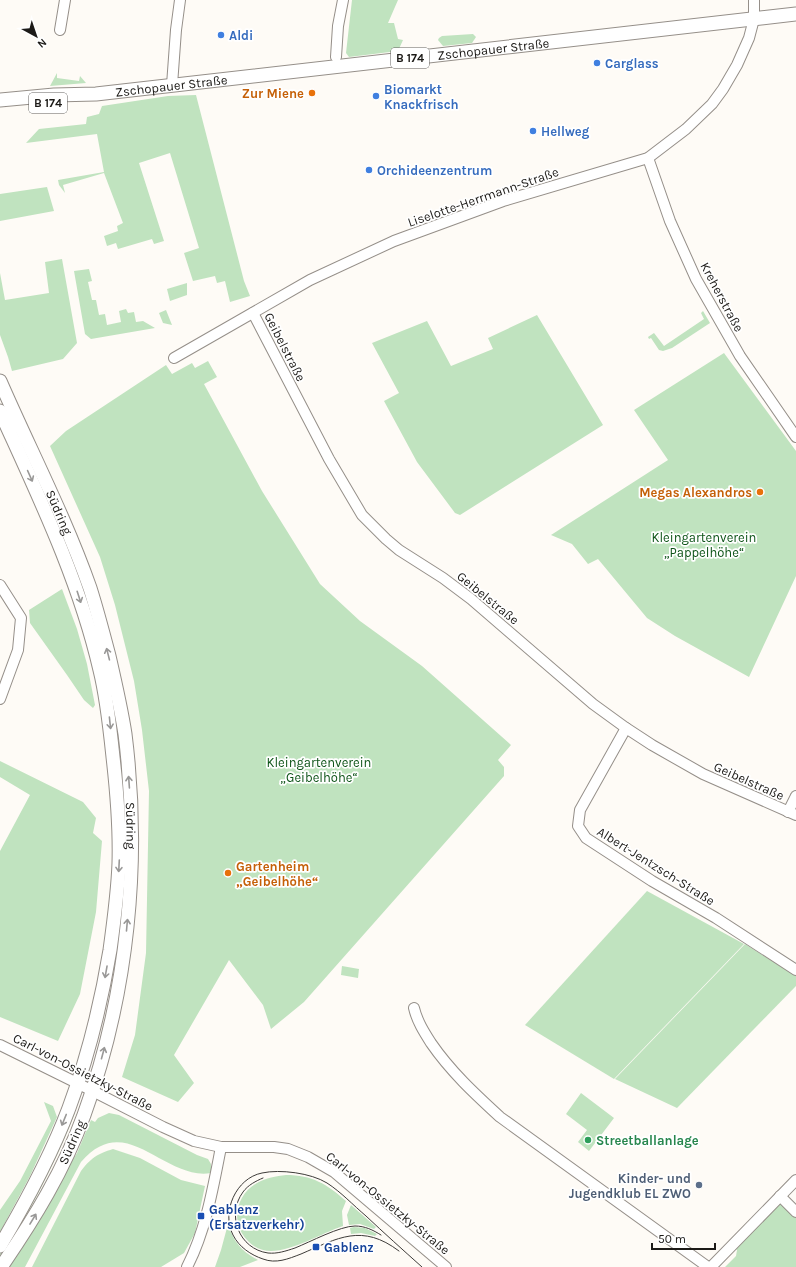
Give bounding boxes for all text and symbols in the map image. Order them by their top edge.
north arrow [16,16,56,56]
place label: Aldi [229,28,253,43]
marker: Aldi [216,30,226,40]
street label: Zschopauer Straße [436,35,550,62]
text: N [35,36,49,51]
road number: B 174 [391,48,429,68]
place label: Carglass [605,56,659,71]
marker: Carglass [592,58,602,68]
street label: Zschopauer Straße [114,72,228,99]
place label: Biomarkt Knackfrisch [384,82,459,112]
place label: Zur Miene [242,86,304,101]
marker: Zur Miene [307,88,317,98]
marker: Biomarkt Knackfrisch [371,91,381,101]
road number: B 174 [29,93,67,113]
place label: Hellweg [541,124,590,139]
marker: Hellweg [528,126,538,136]
place label: Orchideenzentrum [377,163,492,178]
street label: Liselotte-Herrmann-Straße [406,164,561,230]
marker: Orchideenzentrum [364,165,374,175]
street label: Kreherstraße [697,260,747,335]
street label: Geibelstraße [261,310,309,384]
one-way arrow [27,470,34,482]
place label: Megas Alexandros [639,485,752,500]
street label: Südring [43,487,76,537]
marker: Megas Alexandros [755,487,765,497]
park label: Kleingartenverein „Pappelhöhe“ [652,530,756,560]
street label: Geibelstraße [454,569,522,628]
one-way arrow [76,590,83,603]
one-way arrow [104,647,111,660]
one-way arrow [106,716,113,729]
park label: Kleingartenverein „Geibelhöhe“ [267,755,371,785]
street label: Geibelstraße [712,759,787,803]
one-way arrow [126,776,133,789]
street label: Südring [123,802,139,850]
street label: Albert-Jentzsch-Straße [595,824,718,908]
one-way arrow [115,859,123,872]
place label: Gartenheim „Geibelhöhe“ [236,859,318,889]
marker: Gartenheim „Geibelhöhe“ [223,868,233,878]
one-way arrow [123,919,131,932]
one-way arrow [102,965,110,978]
street label: Carl-von-Ossietzky-Straße [11,1030,156,1114]
one-way arrow [100,1047,107,1060]
one-way arrow [60,1113,67,1125]
street label: Südring [56,1117,89,1167]
place label: Streetballanlage [596,1133,699,1148]
marker: Streetballanlage [583,1135,593,1145]
street label: Carl-von-Ossietzky-Straße [323,1149,453,1258]
place label: Kinder- und Jugendklub EL ZWO [569,1171,691,1201]
marker: Kinder- und Jugendklub EL ZWO [694,1180,704,1190]
place label: Gablenz (Ersatzverkehr) [209,1202,305,1232]
marker: Gablenz (Ersatzverkehr) [196,1211,206,1221]
one-way arrow [30,1213,38,1225]
scale bar [652,1225,715,1251]
text: 50 m [658,1232,686,1246]
place label: Gablenz [324,1240,374,1255]
marker: Gablenz [311,1242,321,1252]

